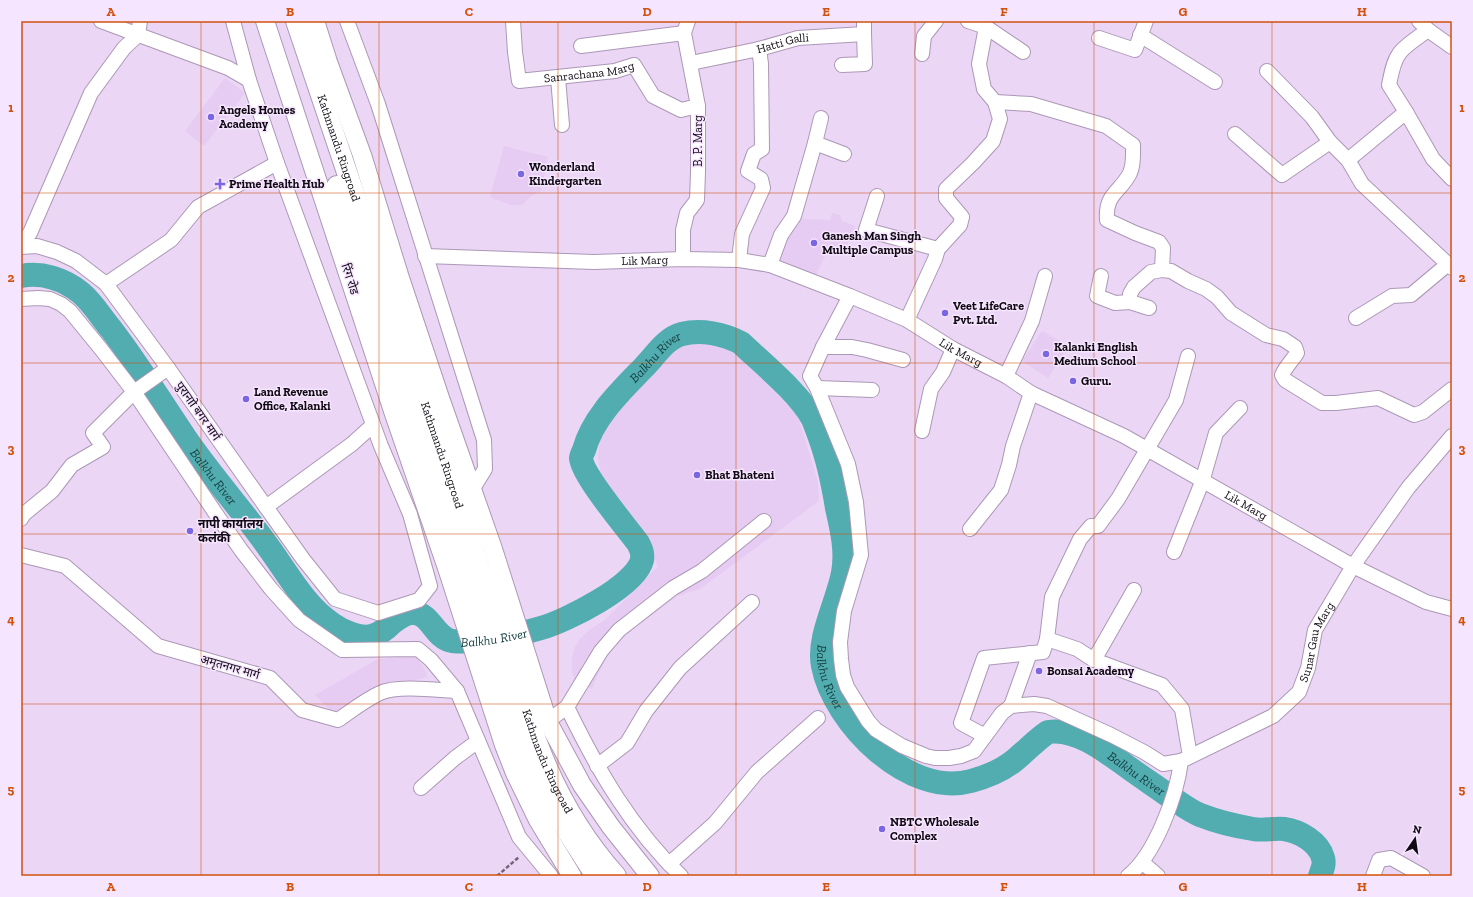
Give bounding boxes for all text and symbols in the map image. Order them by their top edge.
text: A [107,4,116,19]
text: B [286,4,294,19]
text: C [465,4,473,19]
text: D [642,4,652,19]
text: E [822,4,830,19]
text: F [1000,4,1008,19]
text: G [1179,4,1188,19]
text: H [1357,4,1367,19]
street label: Hatti Galli [755,30,810,56]
street label: Sanrachana Marg [543,58,636,85]
street label: Kathmandu Ringroad [314,93,363,204]
text: 1 [8,100,14,115]
text: 1 [1459,100,1465,115]
place label: Angels Homes Academy [219,103,296,131]
marker: Angels Homes Academy [206,112,216,122]
street label: B. P. Marg [691,115,705,167]
place label: Wonderland Kindergarten [529,160,602,188]
marker: Wonderland Kindergarten [516,169,526,179]
place label: Prime Health Hub [229,177,325,191]
marker: Prime Health Hub [214,178,226,190]
place label: Ganesh Man Singh Multiple Campus [822,229,921,257]
marker: Ganesh Man Singh Multiple Campus [809,238,819,248]
street label: Lik Marg [621,252,669,268]
street label: रिंग रोड [338,261,363,297]
text: 2 [8,270,15,285]
text: 2 [1459,270,1466,285]
place label: Veet LifeCare Pvt. Ltd. [953,299,1024,327]
marker: Veet LifeCare Pvt. Ltd. [940,308,950,318]
water label: Balkhu River [626,328,683,385]
street label: Lik Marg [937,335,985,370]
place label: Kalanki English Medium School [1054,340,1138,368]
marker: Kalanki English Medium School [1041,349,1051,359]
place label: Guru. [1081,374,1112,388]
marker: Guru. [1068,376,1078,386]
street label: पुरानाो बगर मार्ग [172,378,225,445]
place label: Land Revenue Office, Kalanki [254,385,331,413]
marker: Land Revenue Office, Kalanki [241,394,251,404]
street label: Kathmandu Ringroad [418,400,467,511]
text: 3 [8,441,15,456]
text: 3 [1459,441,1466,456]
water label: Balkhu River [188,445,241,508]
place label: Bhat Bhateni [705,468,775,482]
marker: Bhat Bhateni [692,470,702,480]
street label: Lik Marg [1222,488,1270,523]
place label: नापी कार्यालय कलंकी [198,516,264,545]
marker: नापी कार्यालय कलंकी [185,526,195,536]
street label: Sunar Gau Marg [1296,599,1337,684]
text: 4 [7,612,15,627]
text: 4 [1458,612,1466,627]
water label: Balkhu River [461,625,529,649]
water label: Balkhu River [814,644,847,712]
street label: अमृतनगर मार्ग [199,652,262,682]
place label: Bonsai Academy [1047,664,1135,678]
marker: Bonsai Academy [1034,666,1044,676]
street label: Kathmandu Ringroad [519,708,576,816]
water label: Balkhu River [1105,748,1169,799]
text: 5 [8,782,15,797]
text: 5 [1459,782,1466,797]
place label: NBTC Wholesale Complex [890,815,979,843]
north arrow [1395,819,1435,859]
text: N [1412,822,1423,837]
marker: NBTC Wholesale Complex [877,824,887,834]
text: A [107,879,116,894]
text: B [286,879,294,894]
text: C [465,879,473,894]
text: D [642,879,652,894]
text: E [822,879,830,894]
text: F [1000,879,1008,894]
text: G [1179,879,1188,894]
text: H [1357,879,1367,894]

